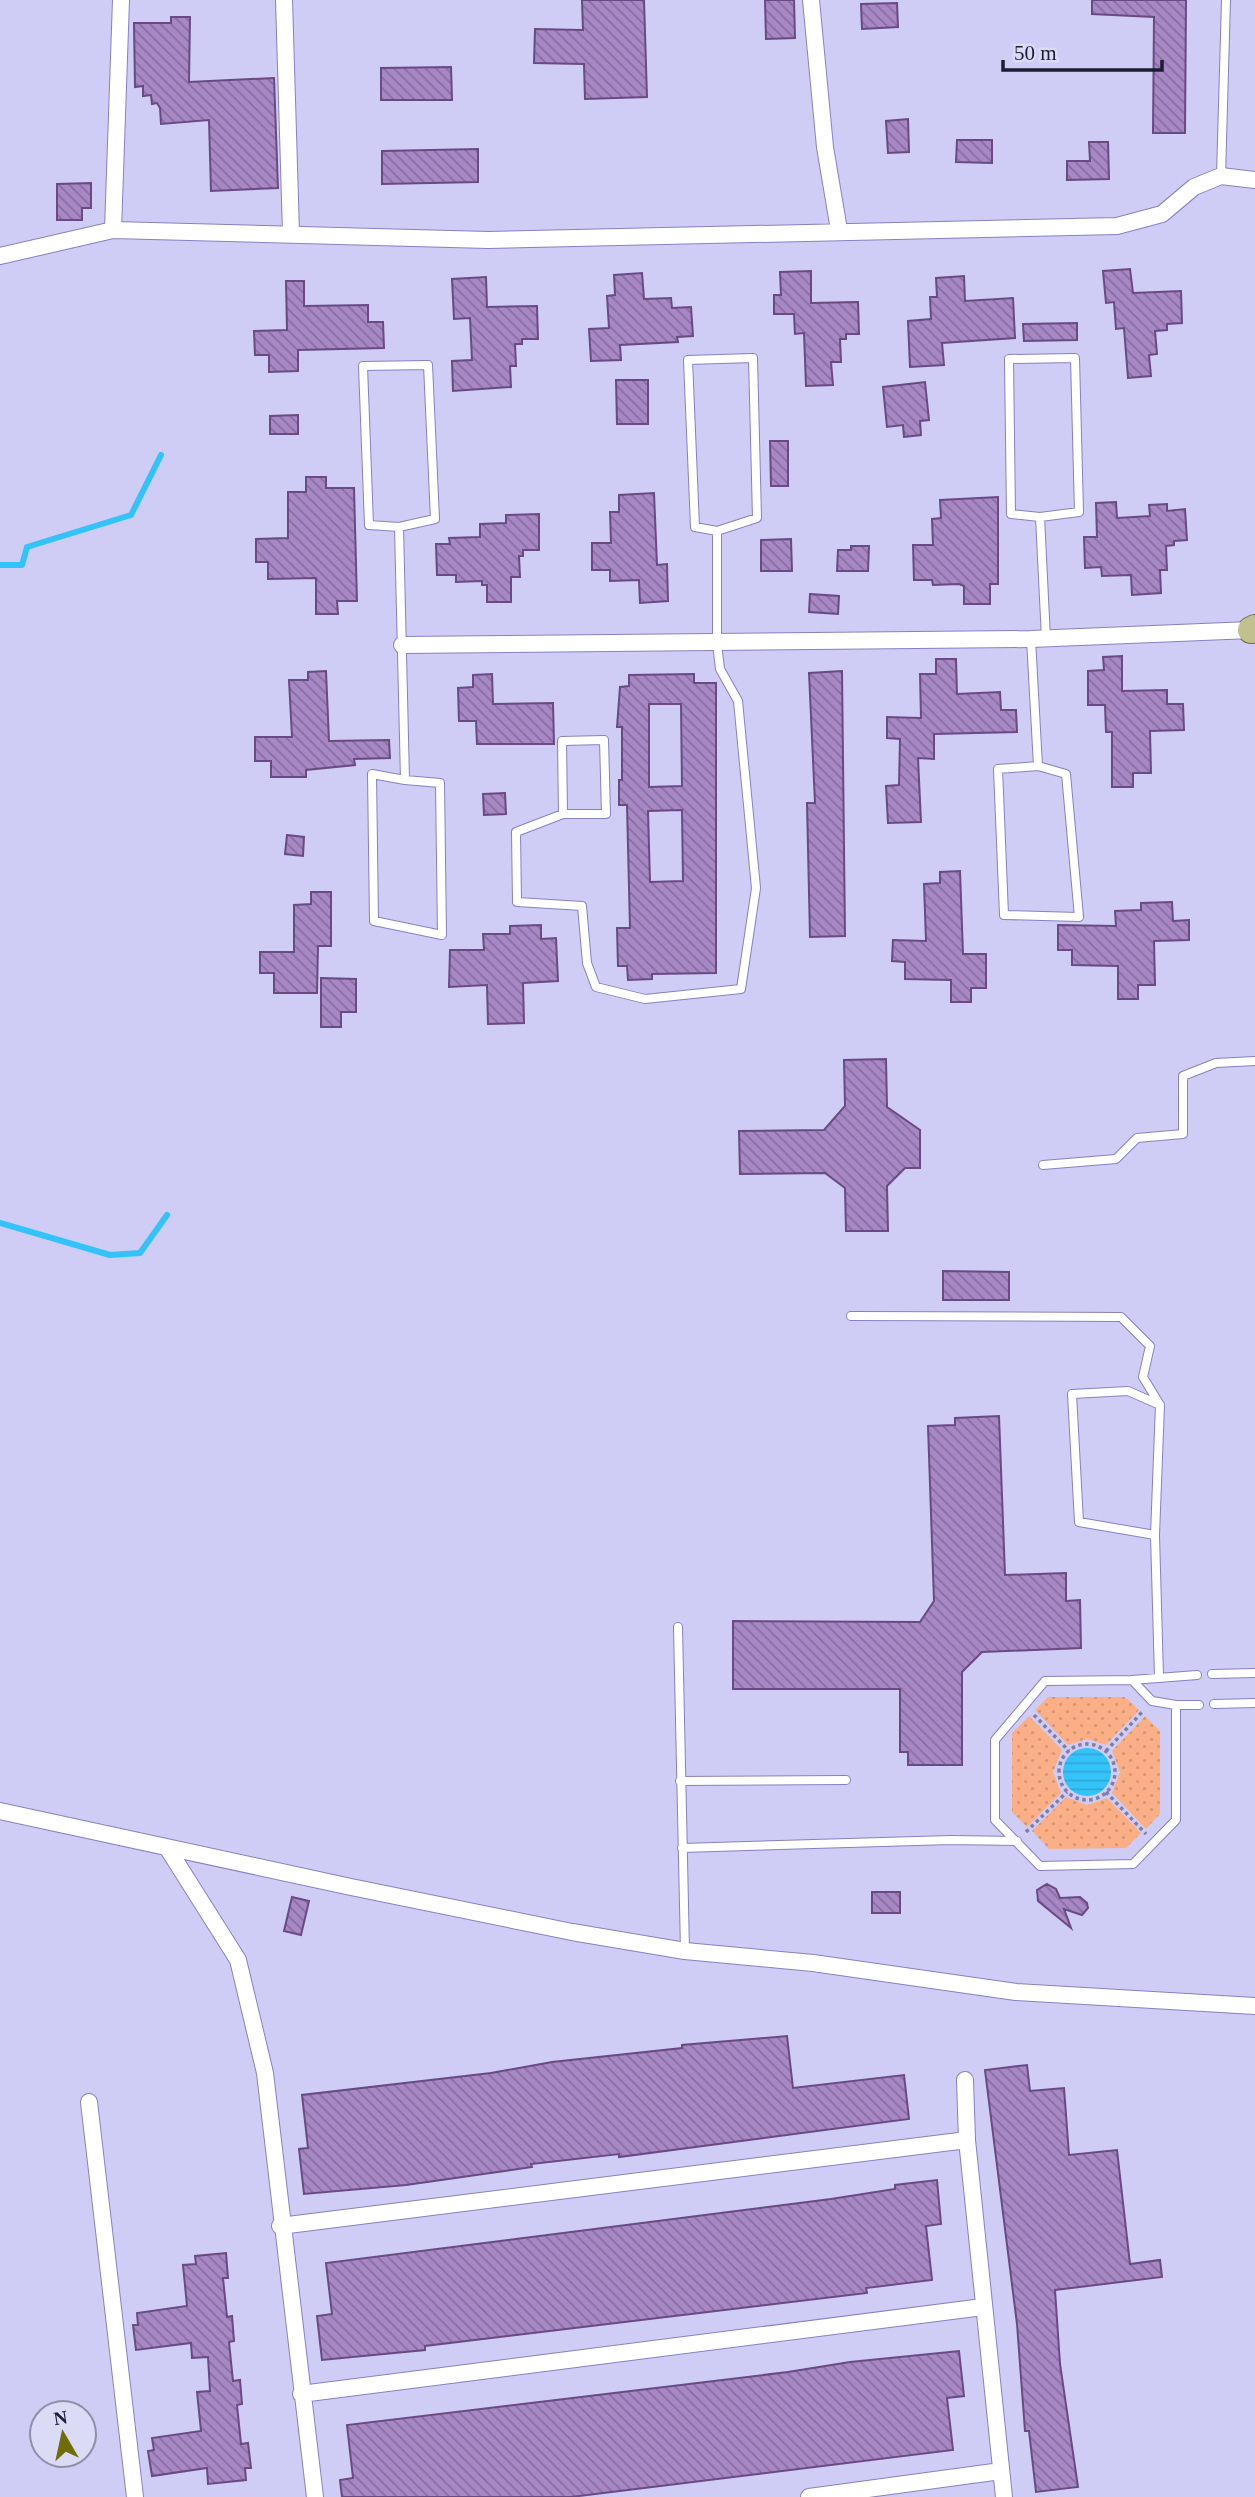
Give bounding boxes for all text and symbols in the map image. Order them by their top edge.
scale bar [1003,28,1162,72]
text: 50 m [1014,41,1057,65]
north arrow [28,2399,98,2469]
text: N [52,2406,69,2429]

